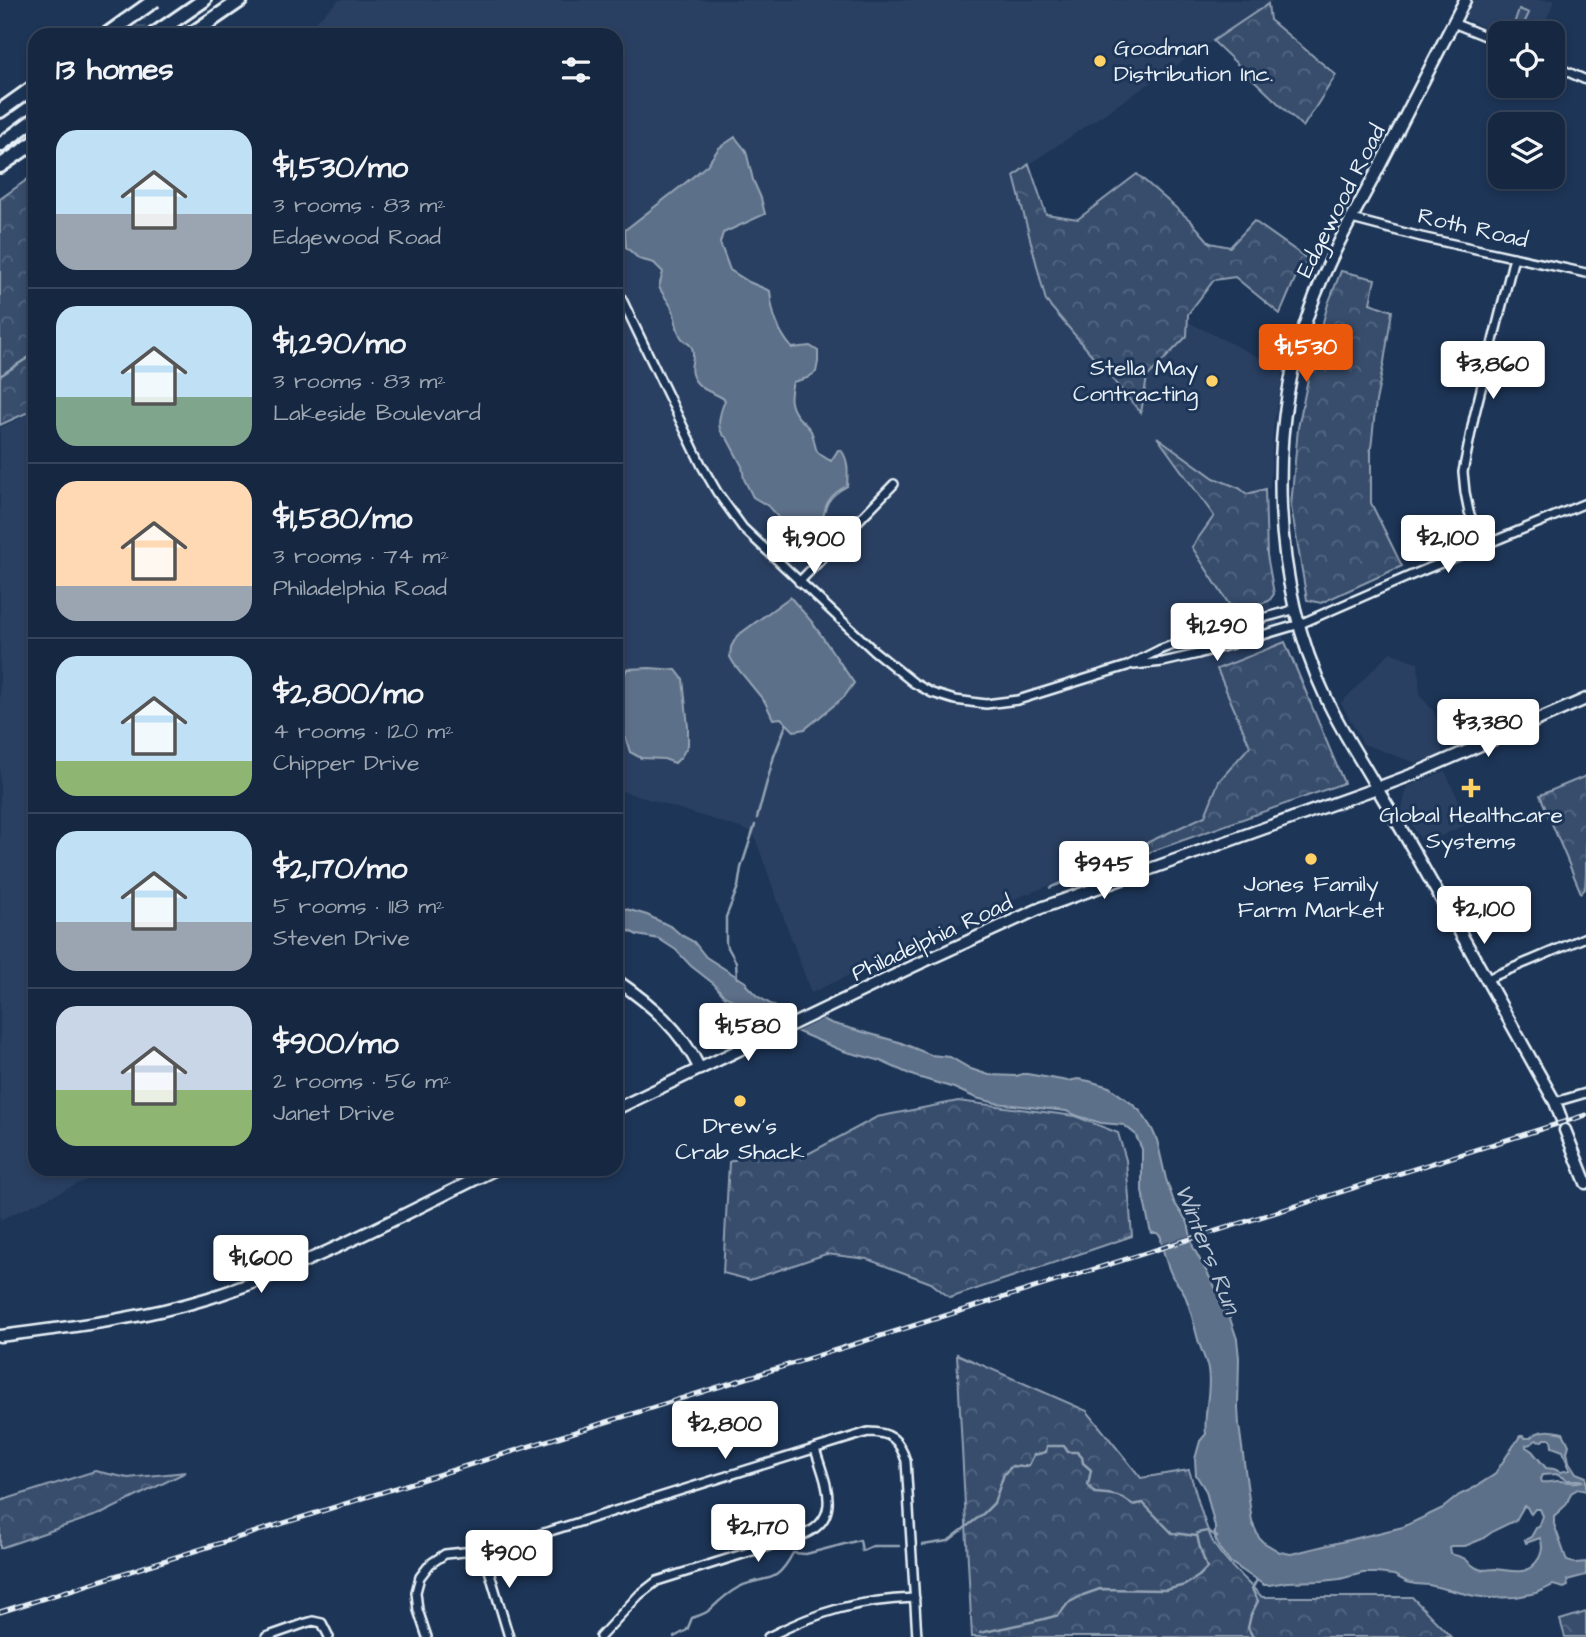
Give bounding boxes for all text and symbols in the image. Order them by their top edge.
map controls [1488,21,1565,189]
button: locate [1488,21,1565,98]
place label: Goodman Distribution Inc. [1114,32,1273,90]
text: 13 homes [56,49,173,91]
icon: filters [557,51,595,89]
marker: Goodman Distribution Inc. [1092,53,1108,69]
button: layers [1488,112,1565,189]
street label: Edgewood Road [1289,119,1394,284]
text: $1,530/mo [273,147,408,189]
icon: home [112,158,196,242]
text: 3 rooms · 83 m² [273,189,446,221]
street label: Roth Road [1415,200,1531,256]
text: Edgewood Road [273,221,441,253]
text: $1,290/mo [273,323,406,365]
pin: $1,530 [1249,324,1363,384]
text: $1,530 [1275,331,1337,363]
icon: home [112,334,196,418]
pin: $3,860 [1436,342,1550,401]
text: $3,860 [1457,348,1529,380]
place label: Stella May Contracting [1073,352,1198,411]
text: 3 rooms · 83 m² [273,365,446,397]
marker: Stella May Contracting [1204,373,1220,389]
text: Lakeside Boulevard [273,397,481,429]
text: $1,580/mo [273,498,412,540]
icon: home [112,509,196,593]
pin: $1,900 [757,516,871,576]
pin: $2,100 [1391,516,1505,575]
text: $2,100 [1417,522,1479,554]
text: $1,900 [783,523,845,555]
text: 3 rooms · 74 m² [273,540,449,572]
text: Philadelphia Road [273,572,447,604]
pin: $1,290 [1160,604,1274,663]
text: $1,290 [1187,610,1247,642]
text: $2,800/mo [273,673,423,715]
icon: home [112,684,196,768]
pin: $3,380 [1431,700,1545,759]
text: $3,380 [1453,706,1523,738]
text: 4 rooms · 120 m² [273,715,454,747]
text: Chipper Drive [273,747,420,779]
marker: Global Healthcare Systems [1461,778,1481,798]
place label: Global Healthcare Systems [1379,799,1563,858]
pin: $945 [1063,842,1145,901]
text: $2,170/mo [273,848,407,890]
text: $945 [1075,848,1133,880]
marker: Jones Family Farm Market [1303,851,1319,867]
icon: home [112,859,196,943]
place label: Jones Family Farm Market [1238,868,1385,926]
pin: $2,100 [1427,886,1541,946]
street label: Philadelphia Road [846,887,1018,989]
text: 5 rooms · 118 m² [273,890,445,922]
text: $2,100 [1453,893,1515,925]
text: Steven Drive [273,922,410,954]
pin: $1,580 [691,1004,805,1063]
text: $1,580 [715,1010,781,1042]
text: $900/mo [273,1023,399,1065]
icon: home [112,1034,196,1118]
text: 2 rooms · 56 m² [273,1065,451,1097]
marker: Drew's Crab Shack [732,1093,748,1109]
text: Janet Drive [273,1097,395,1129]
place label: Drew's Crab Shack [675,1110,805,1168]
water label: Winters Run [1166,1179,1249,1321]
pin: $1,600 [204,1236,318,1295]
text: $1,600 [229,1242,293,1274]
pin: $2,800 [668,1402,782,1461]
text: $2,800 [688,1408,762,1440]
pin: $2,170 [701,1504,815,1564]
text: $2,170 [727,1511,789,1543]
pin: $900 [468,1530,550,1590]
text: $900 [482,1537,536,1569]

